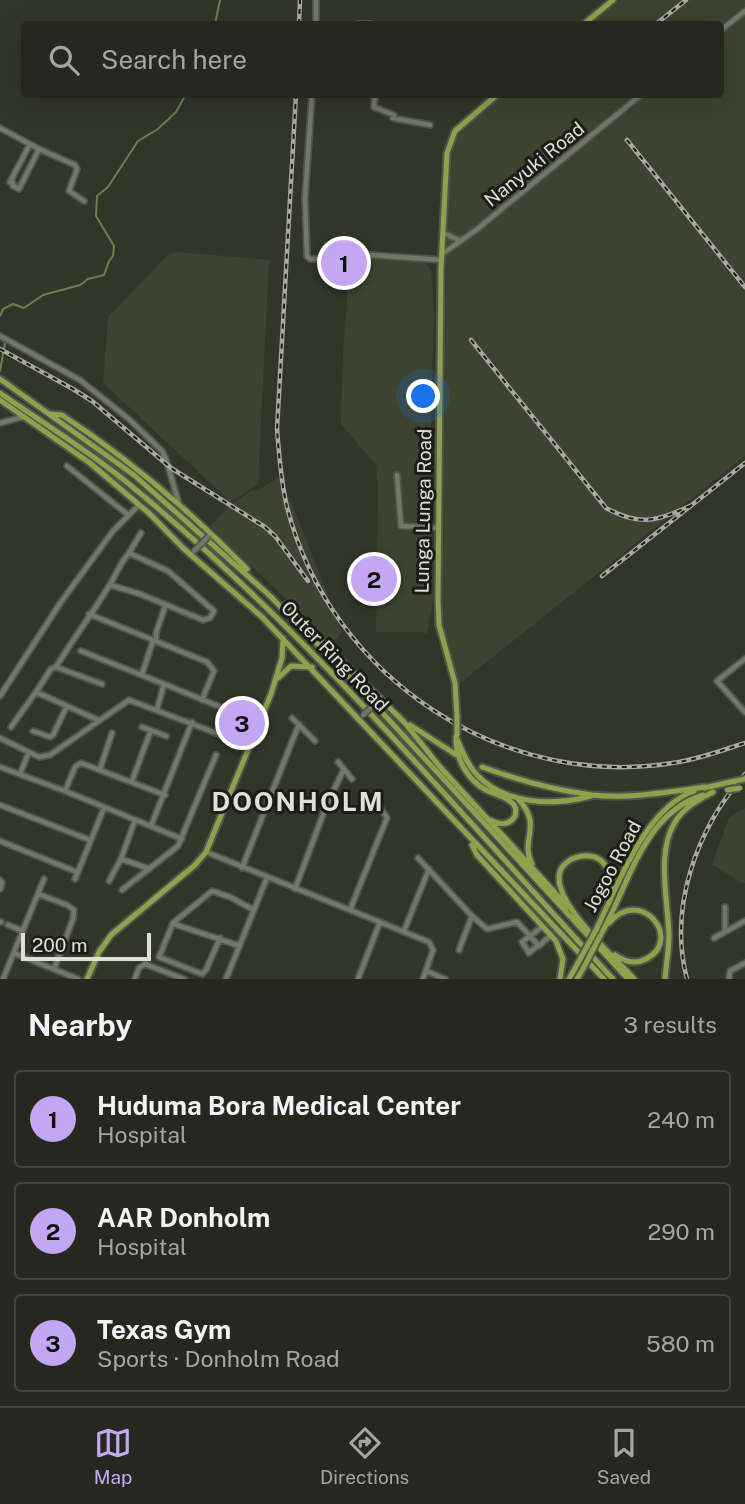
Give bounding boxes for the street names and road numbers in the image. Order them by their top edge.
street label: Nanyuki Road [480,117,588,211]
street label: Lunga Lunga Road [411,429,435,593]
street label: Outer Ring Road [277,596,393,716]
street label: Jogoo Road [579,816,645,916]

